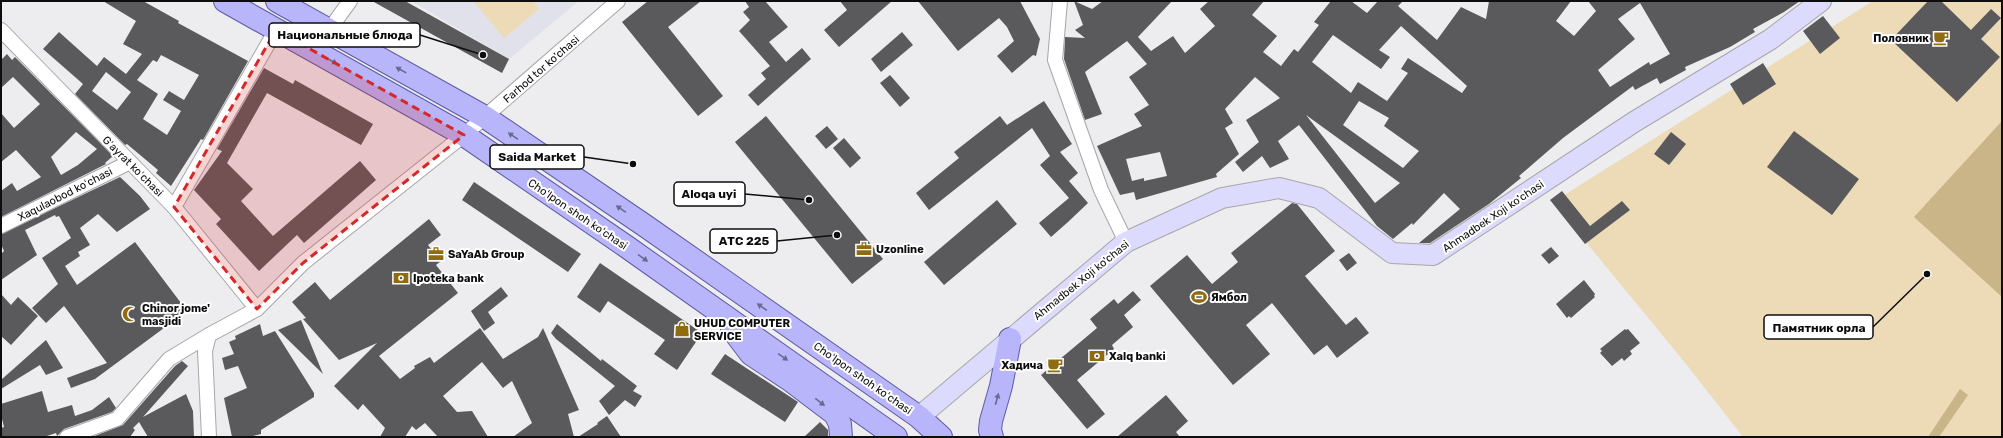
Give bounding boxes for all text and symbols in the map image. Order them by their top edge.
callout: Национальные блюда [269,23,420,47]
text: Национальные блюда [277,28,413,42]
cafe icon: Половник [1932,29,1950,47]
place label: Половник [1873,32,1929,45]
street label: Farhod tor ko'chasi [501,33,582,106]
one-way arrow [326,58,338,64]
one-way arrow [395,67,407,74]
one-way arrow [508,132,518,140]
street label: Gʻayrat koʻchasi [100,133,166,199]
callout: Saida Market [490,145,584,169]
text: Saida Market [498,150,576,164]
street label: Xaqulaobod koʻchasi [16,165,115,224]
street label: Choʻlpon shoh koʻchasi [526,176,630,253]
street label: Ahmadbek Xoji ko'chasi [1440,178,1546,255]
callout: Aloqa uyi [674,182,745,206]
text: Aloqa uyi [682,187,736,201]
one-way arrow [616,205,626,213]
callout: АТС 225 [710,229,777,253]
text: АТС 225 [719,234,769,248]
street label: Ahmadbek Xoji ko'chasi [1031,238,1132,323]
office icon: Uzonline [855,240,873,258]
place label: Uzonline [876,243,924,256]
office icon: SaYaAb Group [427,245,445,263]
place label: SaYaAb Group [448,248,525,261]
one-way arrow [637,254,648,262]
bank icon: Ipoteka bank [392,269,410,287]
place label: Ipoteka bank [413,272,485,285]
sports icon: Ямбол [1190,288,1208,306]
place label: Ямбол [1211,291,1247,304]
place label: Chinor jome' masjidi [142,302,210,328]
one-way arrow [757,303,767,311]
mosque icon: Chinor jome' masjidi [121,305,139,323]
callout: Памятник орла [1764,315,1873,339]
place label: UHUD COMPUTER SERVICE [694,317,790,343]
shop icon: UHUD COMPUTER SERVICE [673,320,691,338]
text: Памятник орла [1772,321,1866,335]
street label: Choʻlpon shoh koʻchasi [811,340,914,417]
bank icon: Xalq banki [1088,347,1106,365]
place label: Xalq banki [1109,350,1166,363]
one-way arrow [778,353,788,361]
cafe icon: Хадича [1046,356,1064,374]
place label: Хадича [1002,359,1043,372]
one-way arrow [994,393,1000,405]
one-way arrow [815,398,826,406]

